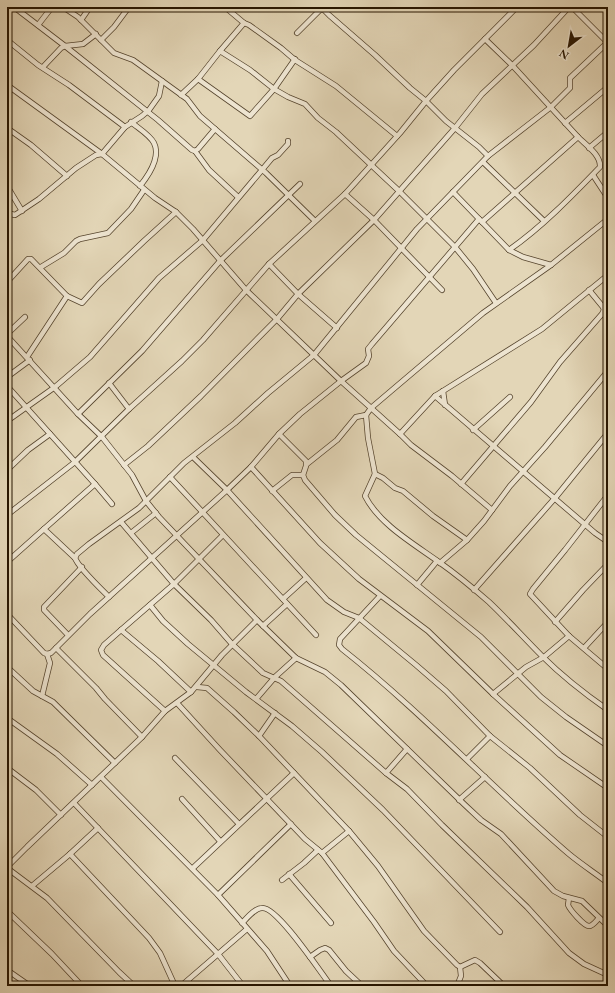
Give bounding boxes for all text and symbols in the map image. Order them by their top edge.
north arrow [549,26,589,66]
text: N [556,46,571,63]

